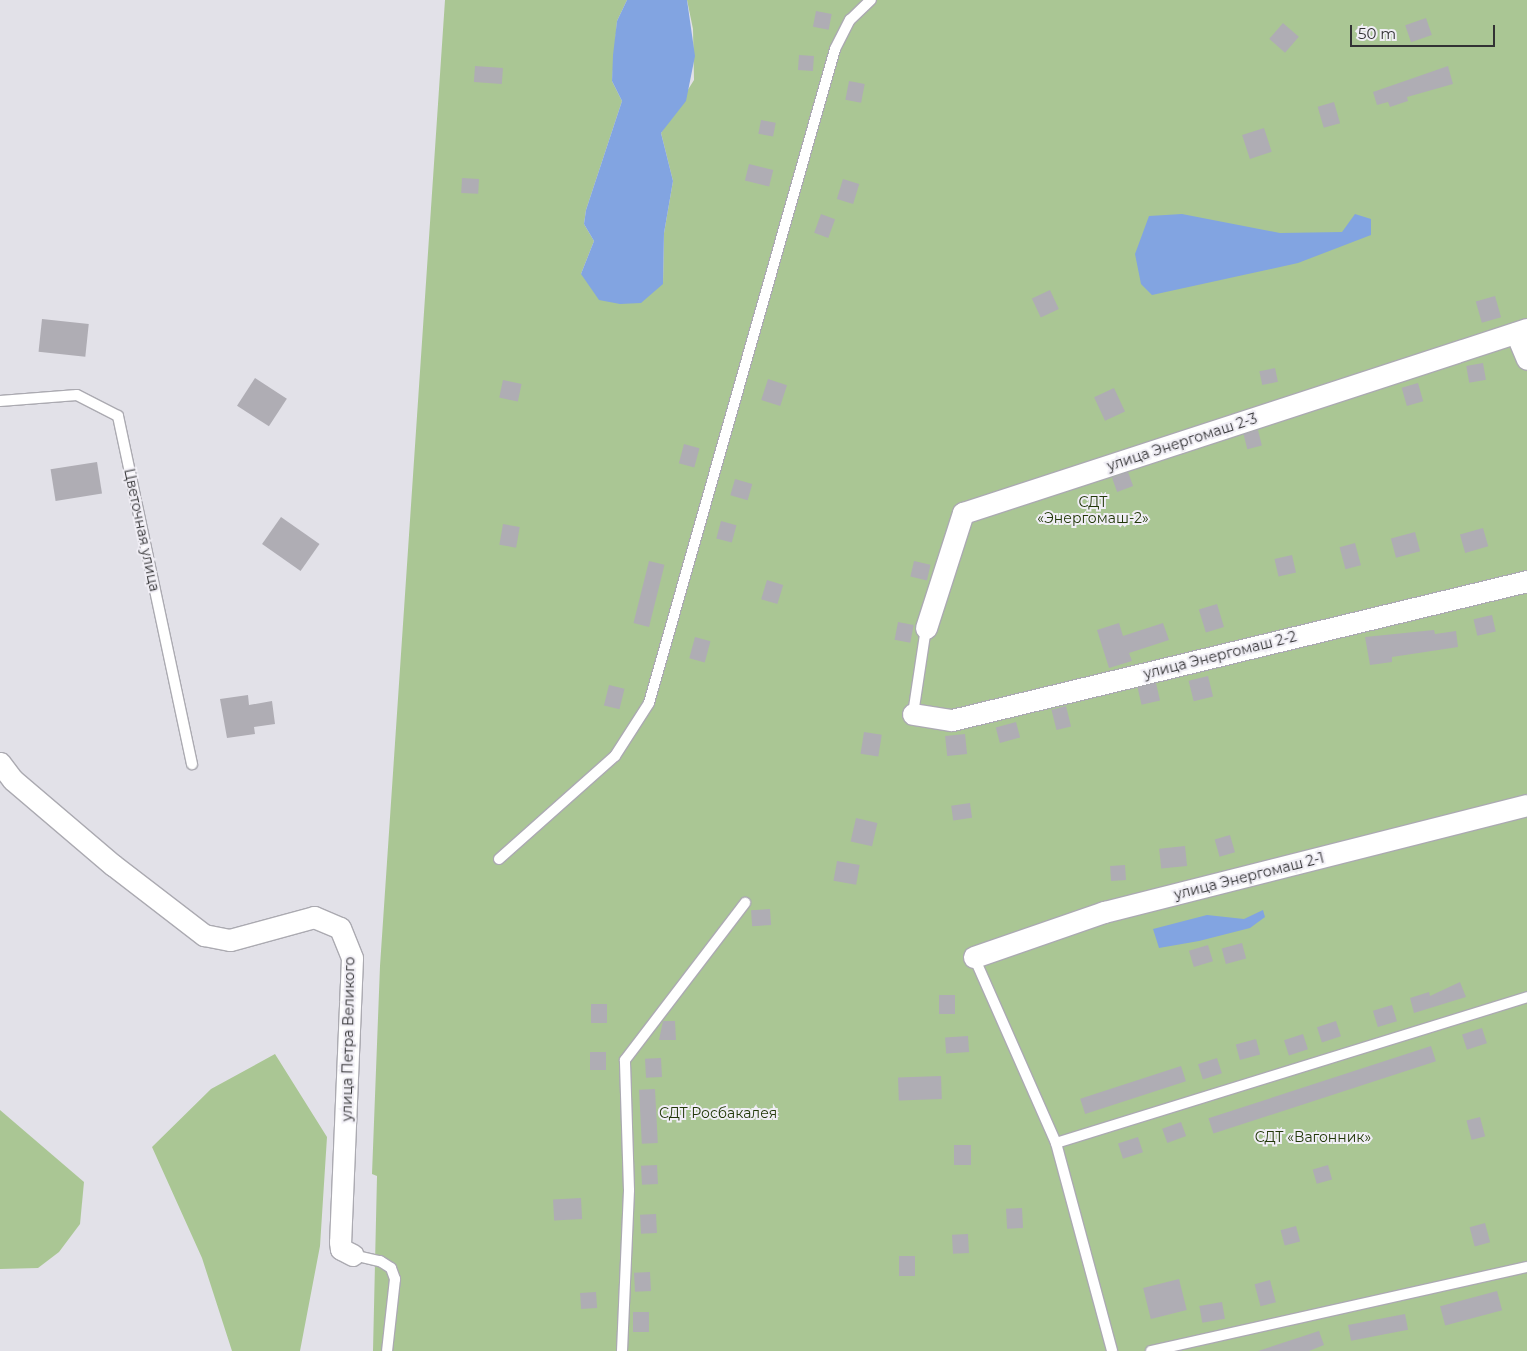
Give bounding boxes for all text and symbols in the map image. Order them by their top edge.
scale bar [1352,15,1497,47]
text: 50 m [1358,24,1396,43]
street label: улица Энергомаш 2-3 [1105,410,1259,474]
street label: Цветочная улица [121,467,163,593]
park label: СДТ «Энергомаш-2» [1037,494,1149,526]
street label: улица Энергомаш 2-2 [1142,628,1298,682]
street label: улица Энергомаш 2-1 [1172,849,1326,903]
street label: улица Петра Великого [338,956,358,1122]
park label: СДТ Росбакалея [659,1105,777,1121]
park label: СДТ «Вагонник» [1255,1129,1371,1145]

